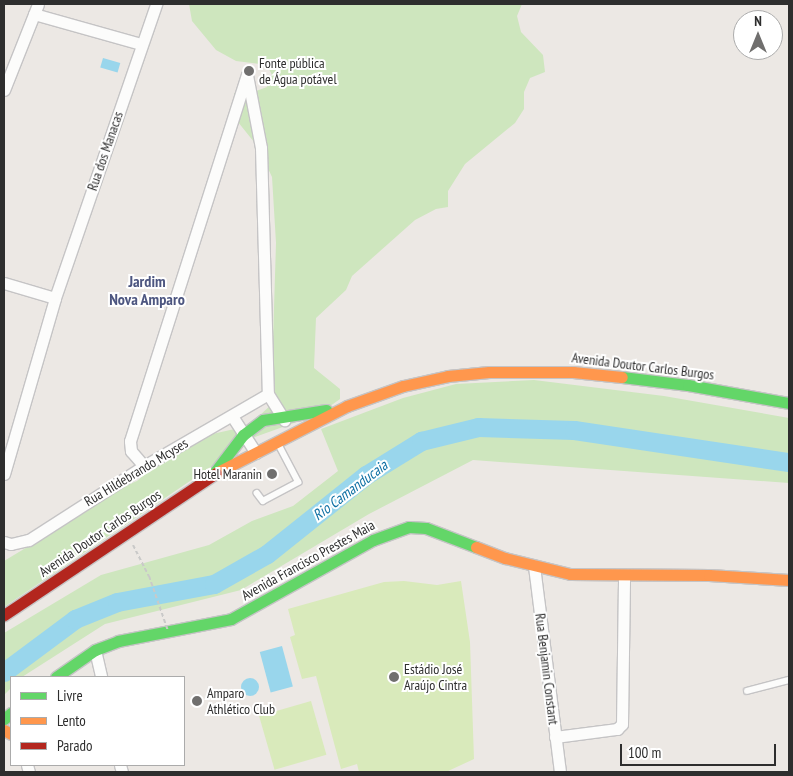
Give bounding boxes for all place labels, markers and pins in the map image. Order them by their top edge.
place label: Fonte pública de Água potável [259,55,337,88]
marker: Fonte pública de Água potável [243,65,255,77]
place label: Hotel Maranin [193,466,262,482]
marker: Hotel Maranin [266,468,278,480]
place label: Estádio José Araújo Cintra [404,661,467,694]
marker: Estádio José Araújo Cintra [388,671,400,683]
place label: Amparo Athlético Club [207,685,275,718]
marker: Amparo Athlético Club [191,695,203,707]

